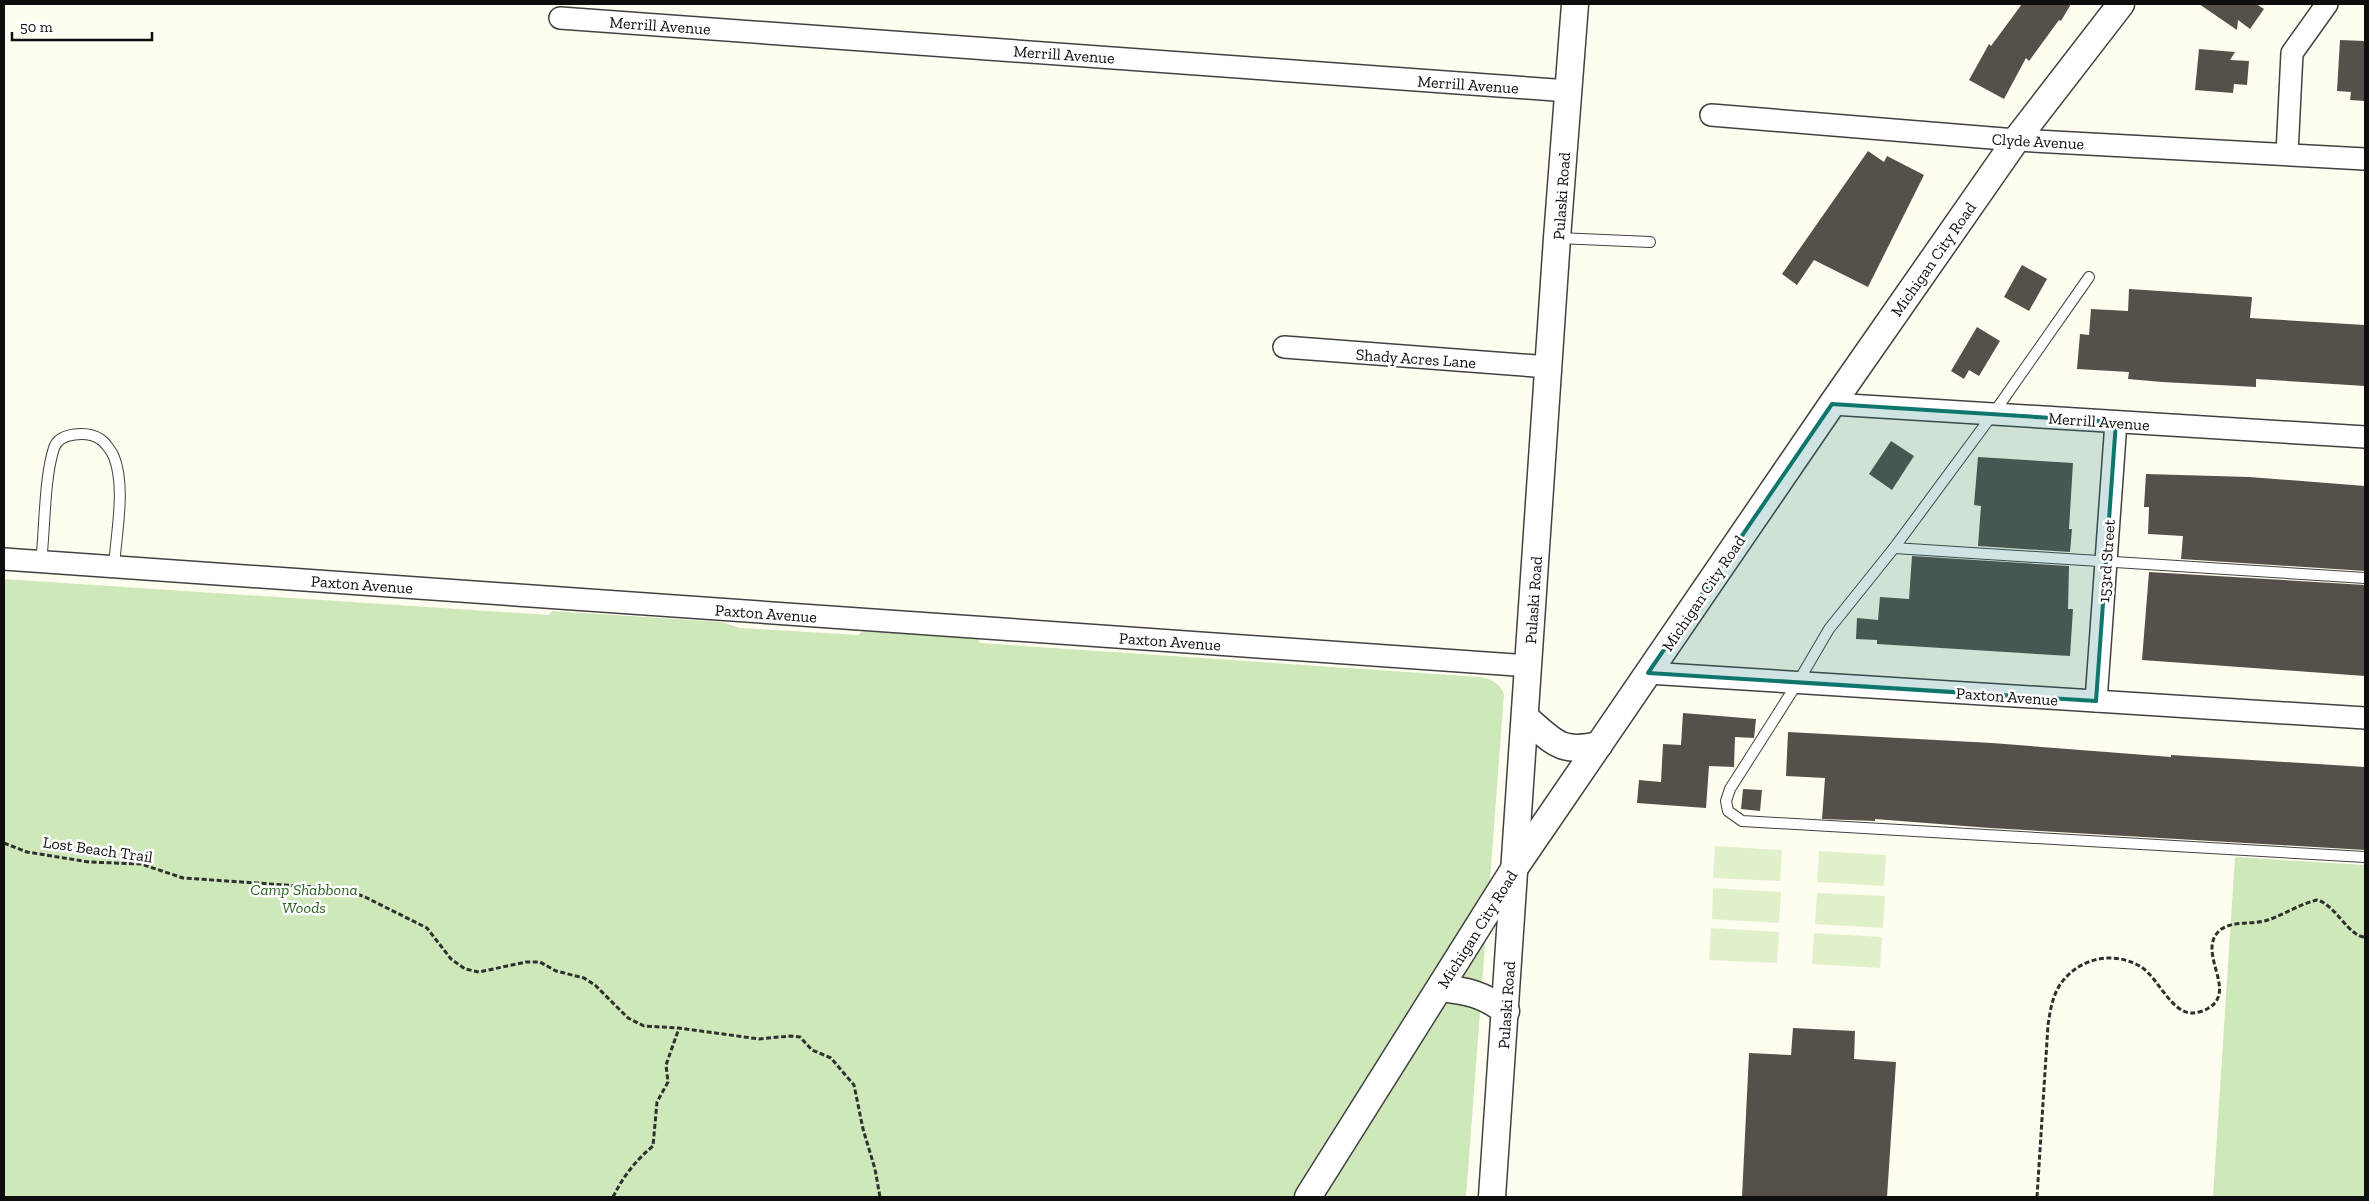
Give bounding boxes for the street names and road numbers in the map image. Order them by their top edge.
street label: Merrill Avenue [609,12,711,39]
street label: Merrill Avenue [1013,41,1115,68]
street label: Merrill Avenue [1417,71,1519,98]
street label: Clyde Avenue [1991,130,2085,153]
street label: Pulaski Road [1549,151,1574,241]
street label: Michigan City Road [1887,198,1980,320]
street label: Shady Acres Lane [1355,345,1477,372]
street label: Merrill Avenue [2048,408,2150,435]
street label: 153rd Street [2094,519,2119,603]
street label: Michigan City Road [1658,532,1749,655]
street label: Pulaski Road [1521,555,1546,645]
street label: Paxton Avenue [310,571,414,598]
street label: Paxton Avenue [714,600,818,627]
street label: Paxton Avenue [1118,628,1222,655]
street label: Paxton Avenue [1955,683,2059,710]
street label: Lost Beach Trail [42,832,154,867]
street label: Michigan City Road [1434,867,1521,992]
street label: Pulaski Road [1494,960,1519,1050]

